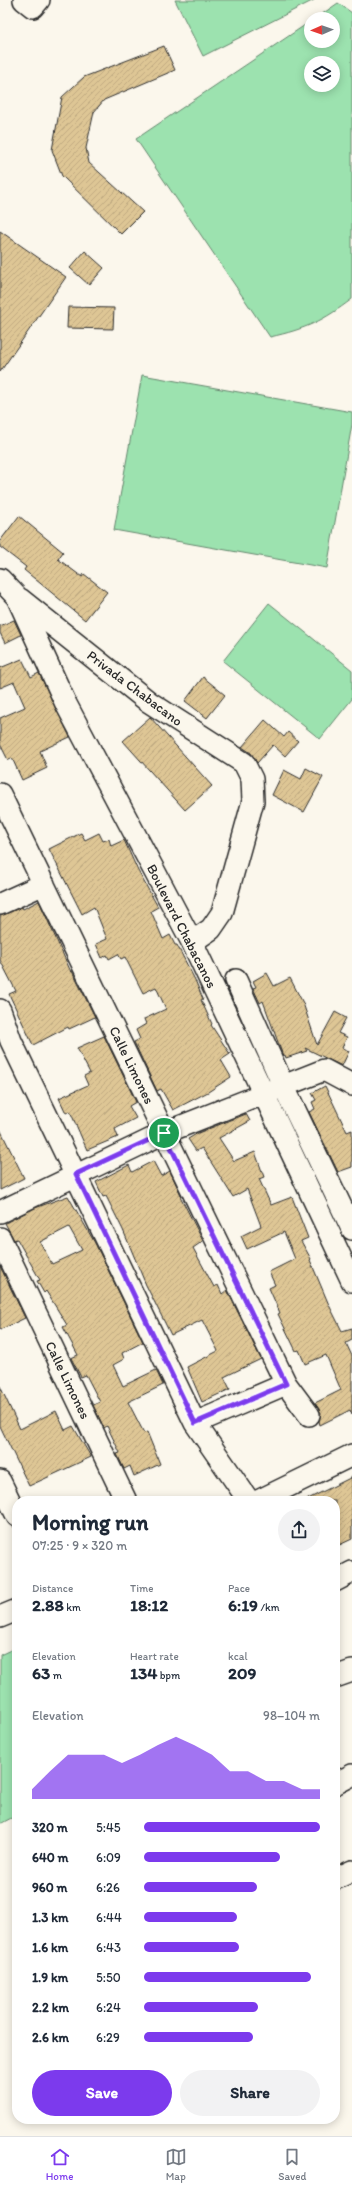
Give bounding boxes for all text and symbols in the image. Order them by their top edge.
north arrow [304,12,340,48]
map controls [304,12,340,92]
button: layers [304,56,340,92]
street label: Privada Chabacano [84,647,186,730]
street label: Boulevard Chabacanos [143,861,220,991]
street label: Calle Limones [105,1024,158,1107]
pin [147,1116,181,1150]
icon: arrive [153,1122,175,1144]
street label: Calle Limones [41,1339,94,1422]
text: Morning run [32,1509,148,1536]
button: share [278,1509,320,1551]
text: 07:25 · 9 × 320 m [32,1538,127,1553]
text: Distance [32,1582,73,1595]
text: Time [130,1582,153,1595]
text: Pace [228,1582,250,1595]
text: 2.88 [32,1595,64,1615]
text: 18:12 [130,1595,168,1615]
text: 6:19 [228,1595,258,1615]
text: km [64,1601,81,1614]
text: /km [258,1601,280,1614]
text: Elevation [32,1650,76,1663]
text: Heart rate [130,1650,179,1663]
text: kcal [228,1650,248,1663]
text: 63 [32,1663,50,1683]
text: 134 [130,1663,157,1683]
text: 209 [228,1663,256,1683]
text: m [50,1669,62,1682]
text: bpm [157,1669,180,1682]
text: Elevation [32,1708,84,1723]
text: 98–104 m [263,1708,320,1723]
text: 320 m [32,1820,68,1835]
text: 5:45 [96,1820,121,1835]
text: 640 m [32,1850,69,1865]
text: 6:09 [96,1850,121,1865]
text: 960 m [32,1880,68,1895]
text: 6:26 [96,1880,120,1895]
text: 1.3 km [32,1910,68,1925]
text: 6:44 [96,1910,122,1925]
text: 1.6 km [32,1940,68,1955]
text: 6:43 [96,1940,121,1955]
text: 1.9 km [32,1970,68,1985]
text: 5:50 [96,1970,121,1985]
text: 2.2 km [32,2000,69,2015]
text: 6:24 [96,2000,121,2015]
text: 2.6 km [32,2030,69,2045]
text: 6:29 [96,2030,120,2045]
button: Save [32,2070,172,2116]
button: Share [180,2070,320,2116]
tab: Home [46,2146,73,2183]
tab: Map [165,2146,187,2183]
tab: Saved [278,2146,306,2183]

